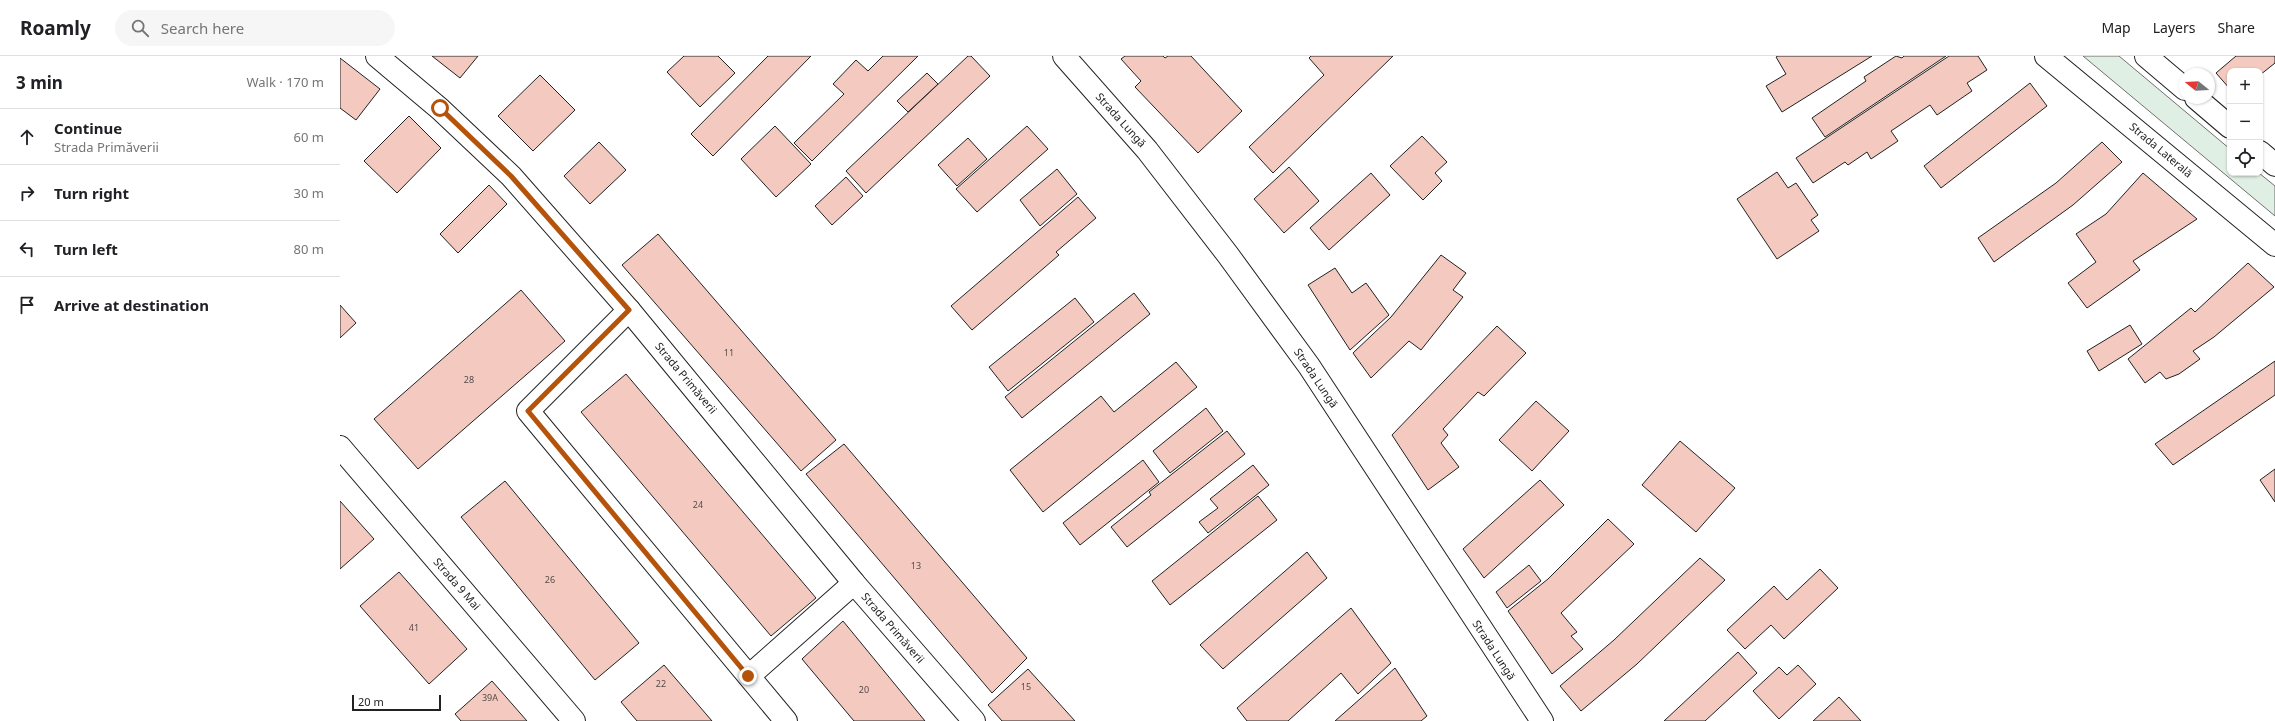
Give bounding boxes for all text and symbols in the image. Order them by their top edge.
search box [115,10,395,46]
text: Roamly [20,15,91,41]
icon: search [129,17,151,39]
text: Search here [161,18,244,38]
text: Map [2102,18,2131,37]
text: Layers [2153,18,2195,37]
text: Share [2217,18,2255,37]
north arrow [2179,68,2215,104]
map controls [2227,68,2263,176]
button: + [2227,68,2263,104]
text: 3 min [16,71,63,94]
text: Walk · 170 m [246,73,324,91]
street label: Strada Lungă [1093,89,1150,150]
route start [431,99,449,117]
button: − [2227,104,2263,140]
text: Continue [54,118,122,138]
street label: Strada Laterală [2127,119,2196,180]
icon: ahead [16,126,38,148]
text: 60 m [294,128,324,146]
text: Strada Primăverii [54,138,159,156]
button: locate [2227,140,2263,176]
icon: right [16,182,38,204]
text: Turn right [54,183,129,203]
text: 30 m [294,184,324,202]
icon: left [16,238,38,260]
text: Turn left [54,239,118,259]
text: 80 m [294,240,324,258]
icon: arrive [16,294,38,316]
text: Arrive at destination [54,295,209,315]
street label: Strada Primăverii [652,339,721,417]
street label: Strada Lungă [1291,345,1342,410]
house number: 11 [724,346,734,359]
house number: 28 [464,373,474,386]
house number: 24 [693,498,703,511]
street label: Strada 9 Mai [431,554,484,613]
house number: 13 [911,559,921,572]
house number: 26 [545,573,555,586]
street label: Strada Primăverii [859,589,928,666]
street label: Strada Lungă [1469,617,1519,683]
house number: 41 [409,621,419,634]
route end [739,667,757,685]
house number: 22 [656,677,666,690]
house number: 15 [1021,680,1031,693]
house number: 20 [859,683,869,696]
house number: 39A [482,691,498,704]
scale bar [352,693,441,712]
text: 20 m [358,694,384,709]

